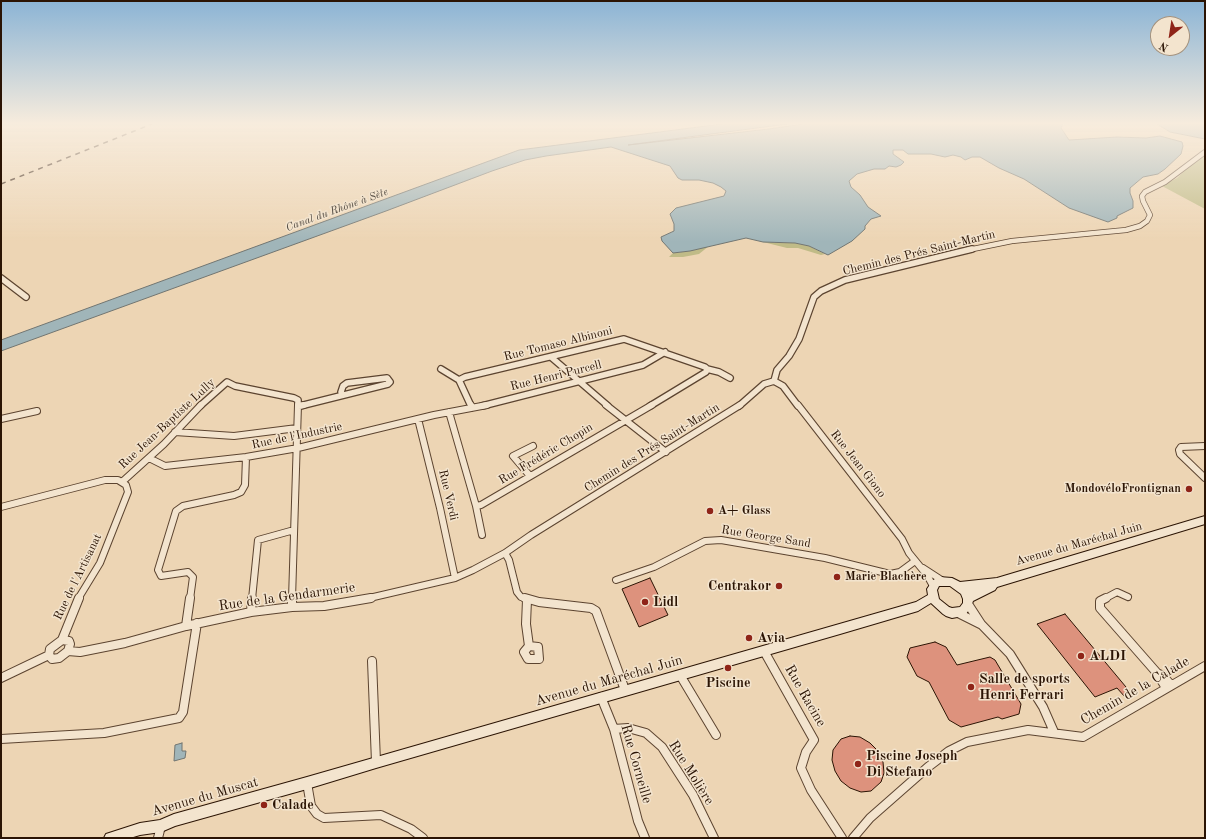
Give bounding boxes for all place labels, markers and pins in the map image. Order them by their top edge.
place label: MondovéloFrontignan [1065,482,1181,496]
marker: MondovéloFrontignan [1184,484,1194,494]
place label: A+ Glass [718,504,770,518]
marker: A+ Glass [705,506,715,516]
place label: Marie Blachère [845,570,927,584]
marker: Marie Blachère [832,572,842,582]
place label: Centrakor [708,578,771,594]
marker: Centrakor [774,581,784,591]
place label: Lidl [653,594,678,610]
marker: Lidl [640,597,650,607]
place label: Avia [757,630,785,646]
marker: Avia [744,633,754,643]
place label: ALDI [1089,648,1126,664]
marker: ALDI [1076,651,1086,661]
marker: Piscine [723,663,733,673]
place label: Salle de sports Henri Ferrari [979,671,1070,704]
place label: Piscine [705,675,751,691]
marker: Salle de sports Henri Ferrari [966,682,976,692]
place label: Piscine Joseph Di Stefano [866,748,958,780]
marker: Piscine Joseph Di Stefano [853,759,863,769]
place label: Calade [272,797,314,813]
marker: Calade [259,800,269,810]

